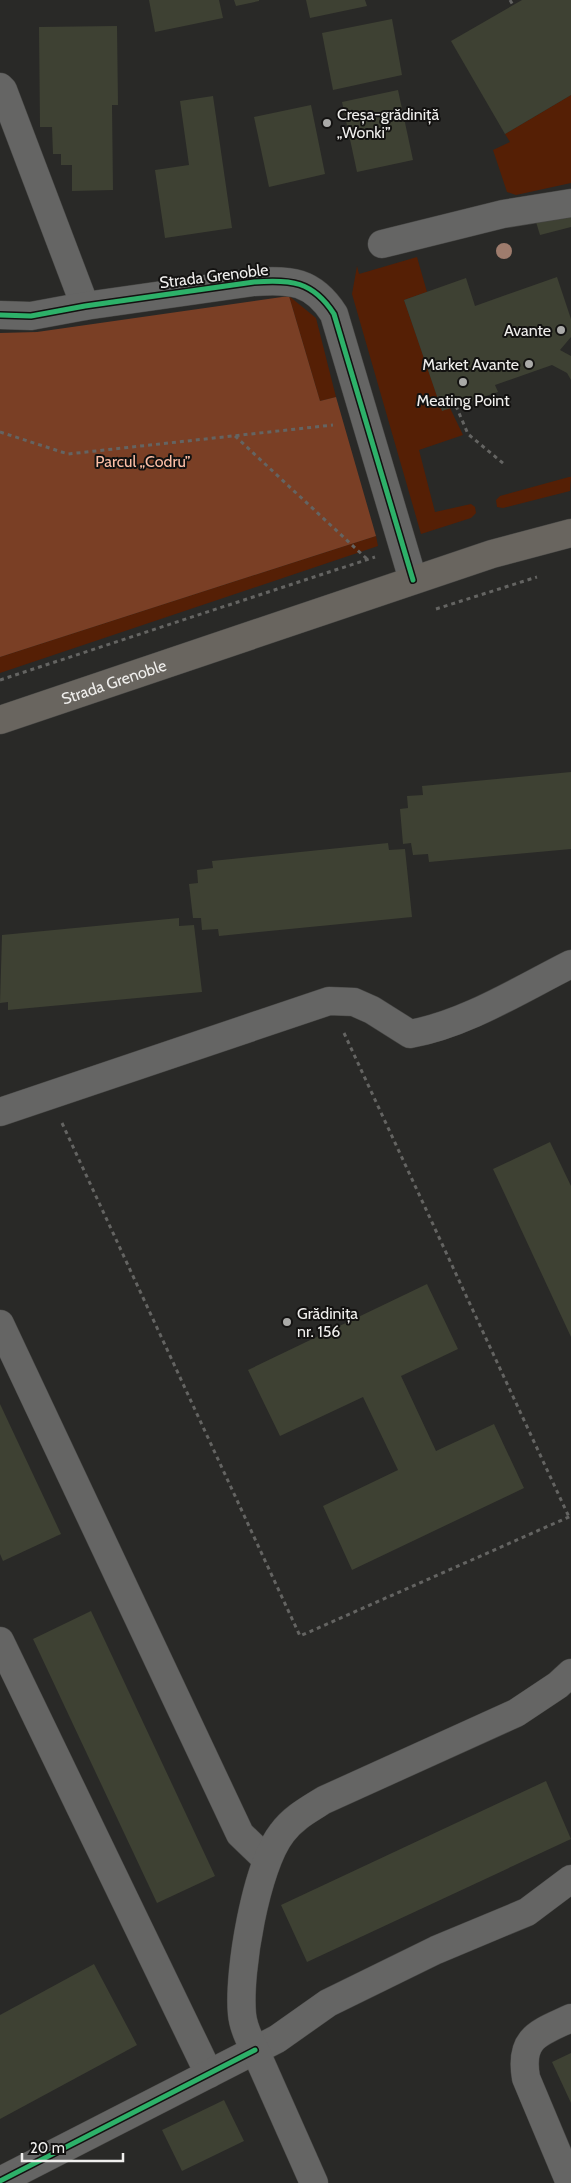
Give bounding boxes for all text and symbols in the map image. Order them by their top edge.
place label: Creșa-grădiniță „Wonki” [337,105,439,142]
marker: Creșa-grădiniță „Wonki” [321,117,333,129]
street label: Strada Grenoble [159,260,269,292]
place label: Avante [504,321,551,340]
marker: Avante [555,324,567,336]
place label: Market Avante [422,355,519,374]
marker: Market Avante [523,358,535,370]
marker: Meating Point [457,376,469,388]
place label: Meating Point [416,391,510,410]
park label: Parcul „Codru” [95,452,191,471]
street label: Strada Grenoble [59,655,169,708]
place label: Grădinița nr. 156 [297,1304,358,1341]
marker: Grădinița nr. 156 [281,1316,293,1328]
scale bar [22,2130,124,2162]
text: 20 m [30,2139,65,2157]

